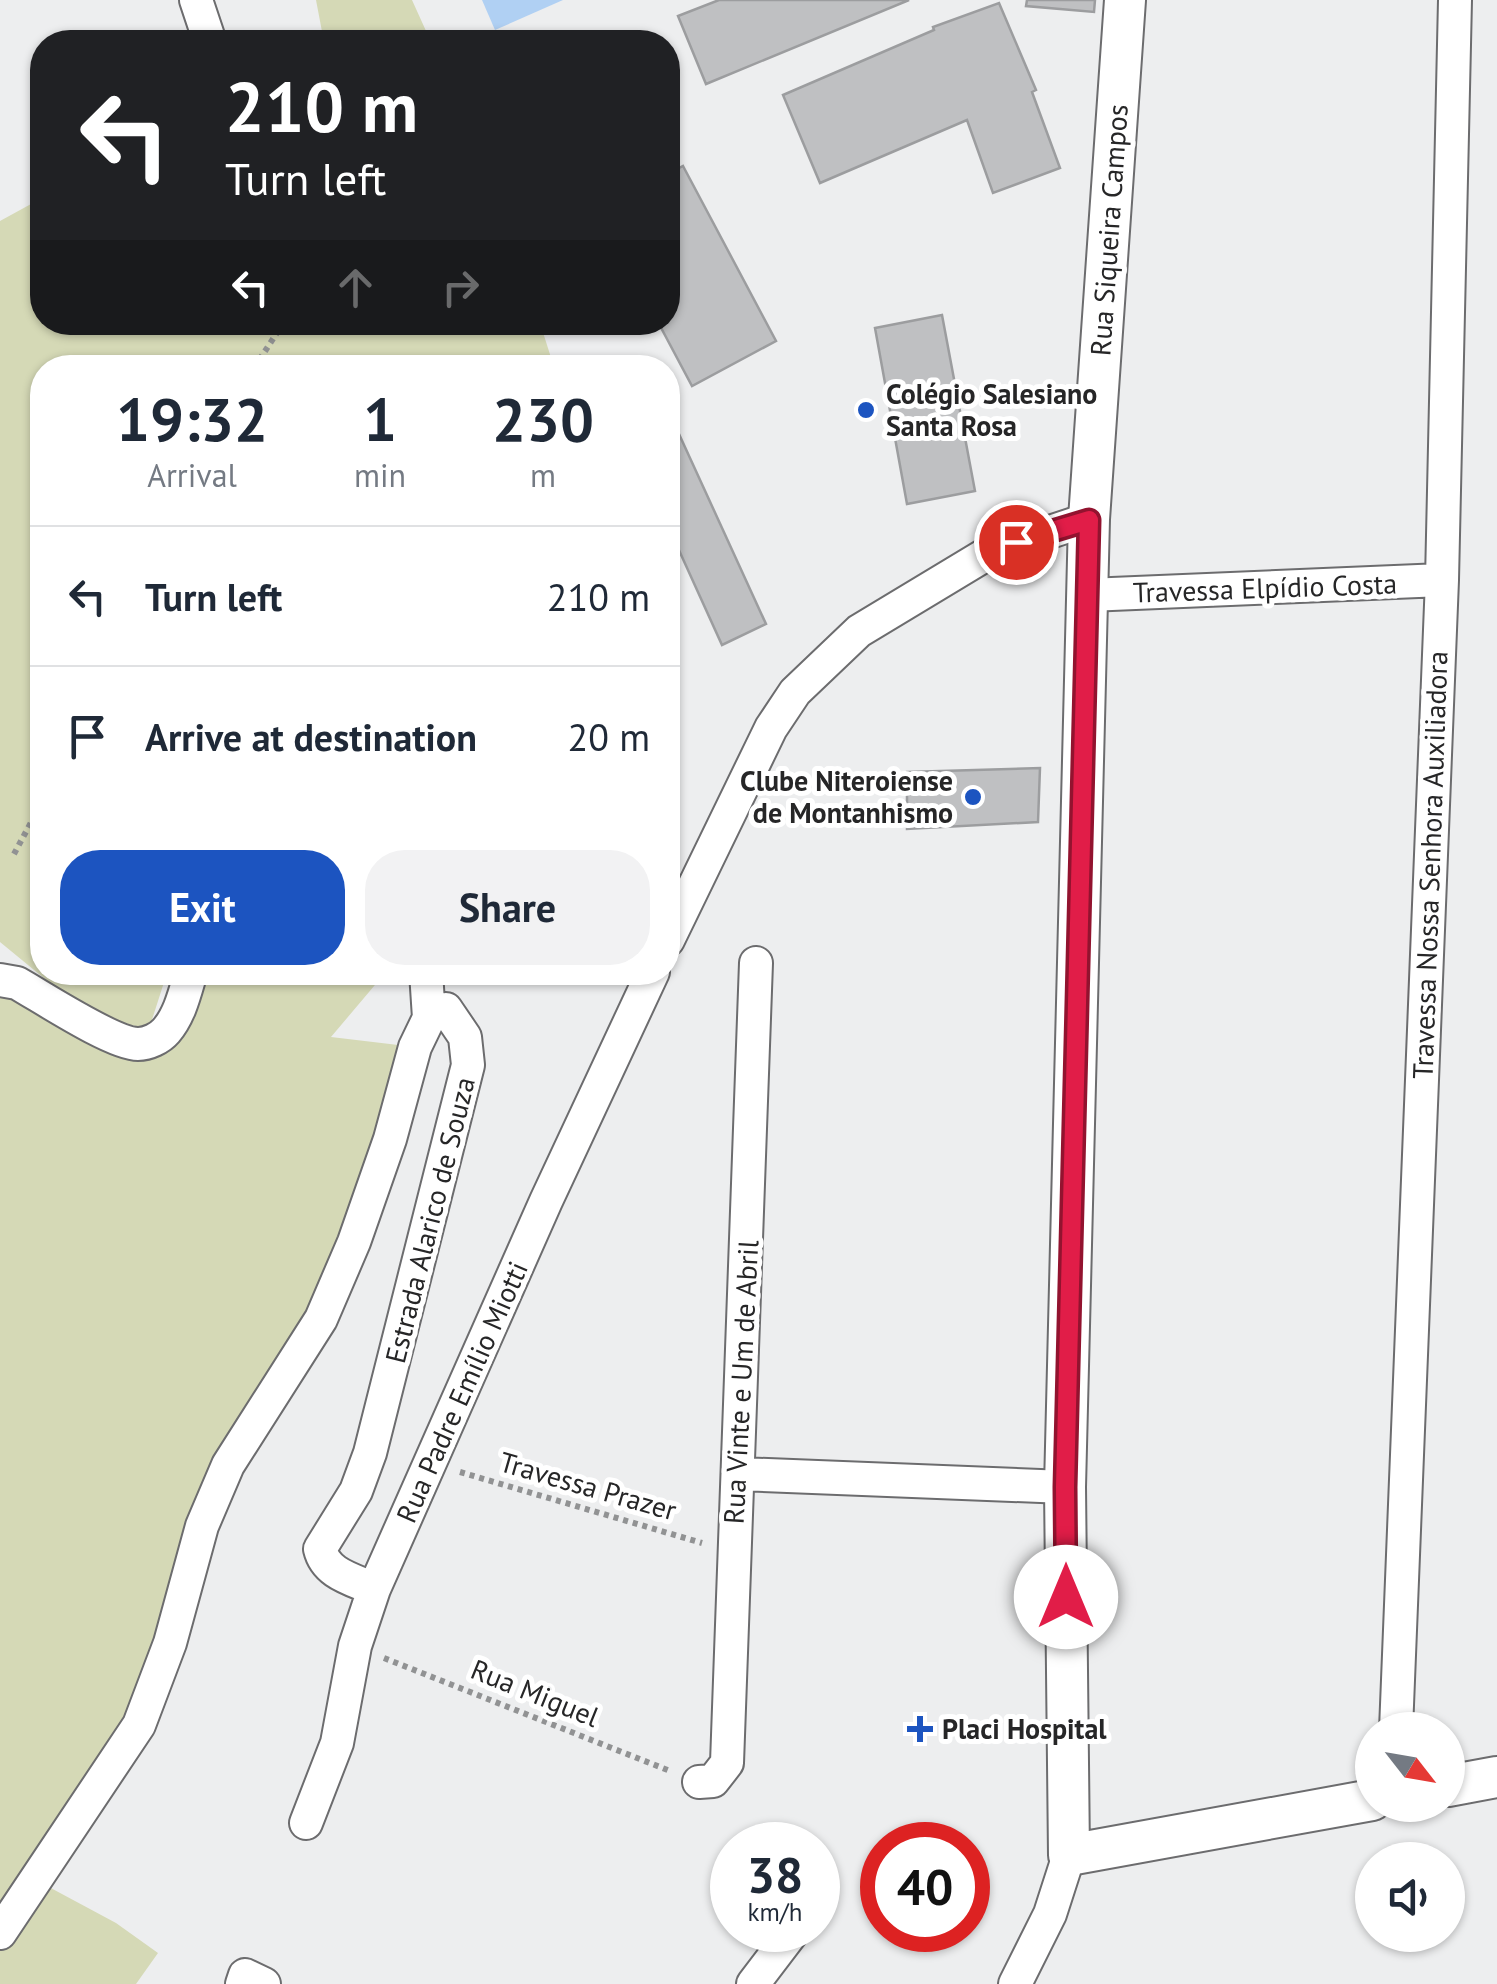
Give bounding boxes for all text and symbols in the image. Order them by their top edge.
text: 210 m [225,61,418,151]
icon: left [60,70,190,200]
street label: Rua Siqueira Campos [1081,103,1136,357]
text: Turn left [225,149,386,207]
icon: left [223,260,278,315]
icon: ahead [328,260,383,315]
icon: right [433,260,488,315]
place label: Colégio Salesiano Santa Rosa [886,375,1097,444]
text: 19:32 [116,380,268,458]
text: 1 [363,380,397,458]
text: 230 [492,380,594,458]
marker: Colégio Salesiano Santa Rosa [855,399,877,421]
text: Arrival [147,454,237,496]
text: min [354,454,406,496]
text: m [530,454,556,496]
pin [974,500,1059,585]
icon: arrive [989,515,1044,570]
street label: Travessa Elpídio Costa [1132,564,1398,611]
icon: left [60,569,115,624]
text: Turn left [145,572,282,621]
text: 210 m [547,572,650,621]
street label: Travessa Nossa Senhora Auxiliadora [1404,650,1455,1080]
icon: arrive [60,709,115,764]
text: Arrive at destination [145,712,477,761]
text: 20 m [568,712,650,761]
place label: Clube Niteroiense de Montanhismo [740,762,953,831]
marker: Clube Niteroiense de Montanhismo [962,786,984,808]
button: Exit [60,850,345,965]
button: Share [365,850,650,965]
street label: Estrada Alarico de Souza [376,1073,483,1367]
street label: Rua Vinte e Um de Abril [715,1239,766,1525]
street label: Rua Padre Emílio Miotti [387,1255,536,1528]
street label: Travessa Prazer [495,1443,681,1529]
position arrow [1014,1545,1118,1649]
street label: Rua Miguel [466,1650,605,1735]
place label: Placi Hospital [942,1710,1107,1747]
north arrow [1355,1712,1465,1822]
map controls [1355,1712,1465,1952]
marker: Placi Hospital [907,1716,933,1742]
speed limit sign: 40 [860,1822,990,1952]
text: 38 [747,1842,803,1907]
button: sound [1355,1842,1465,1952]
text: km/h [748,1896,802,1928]

